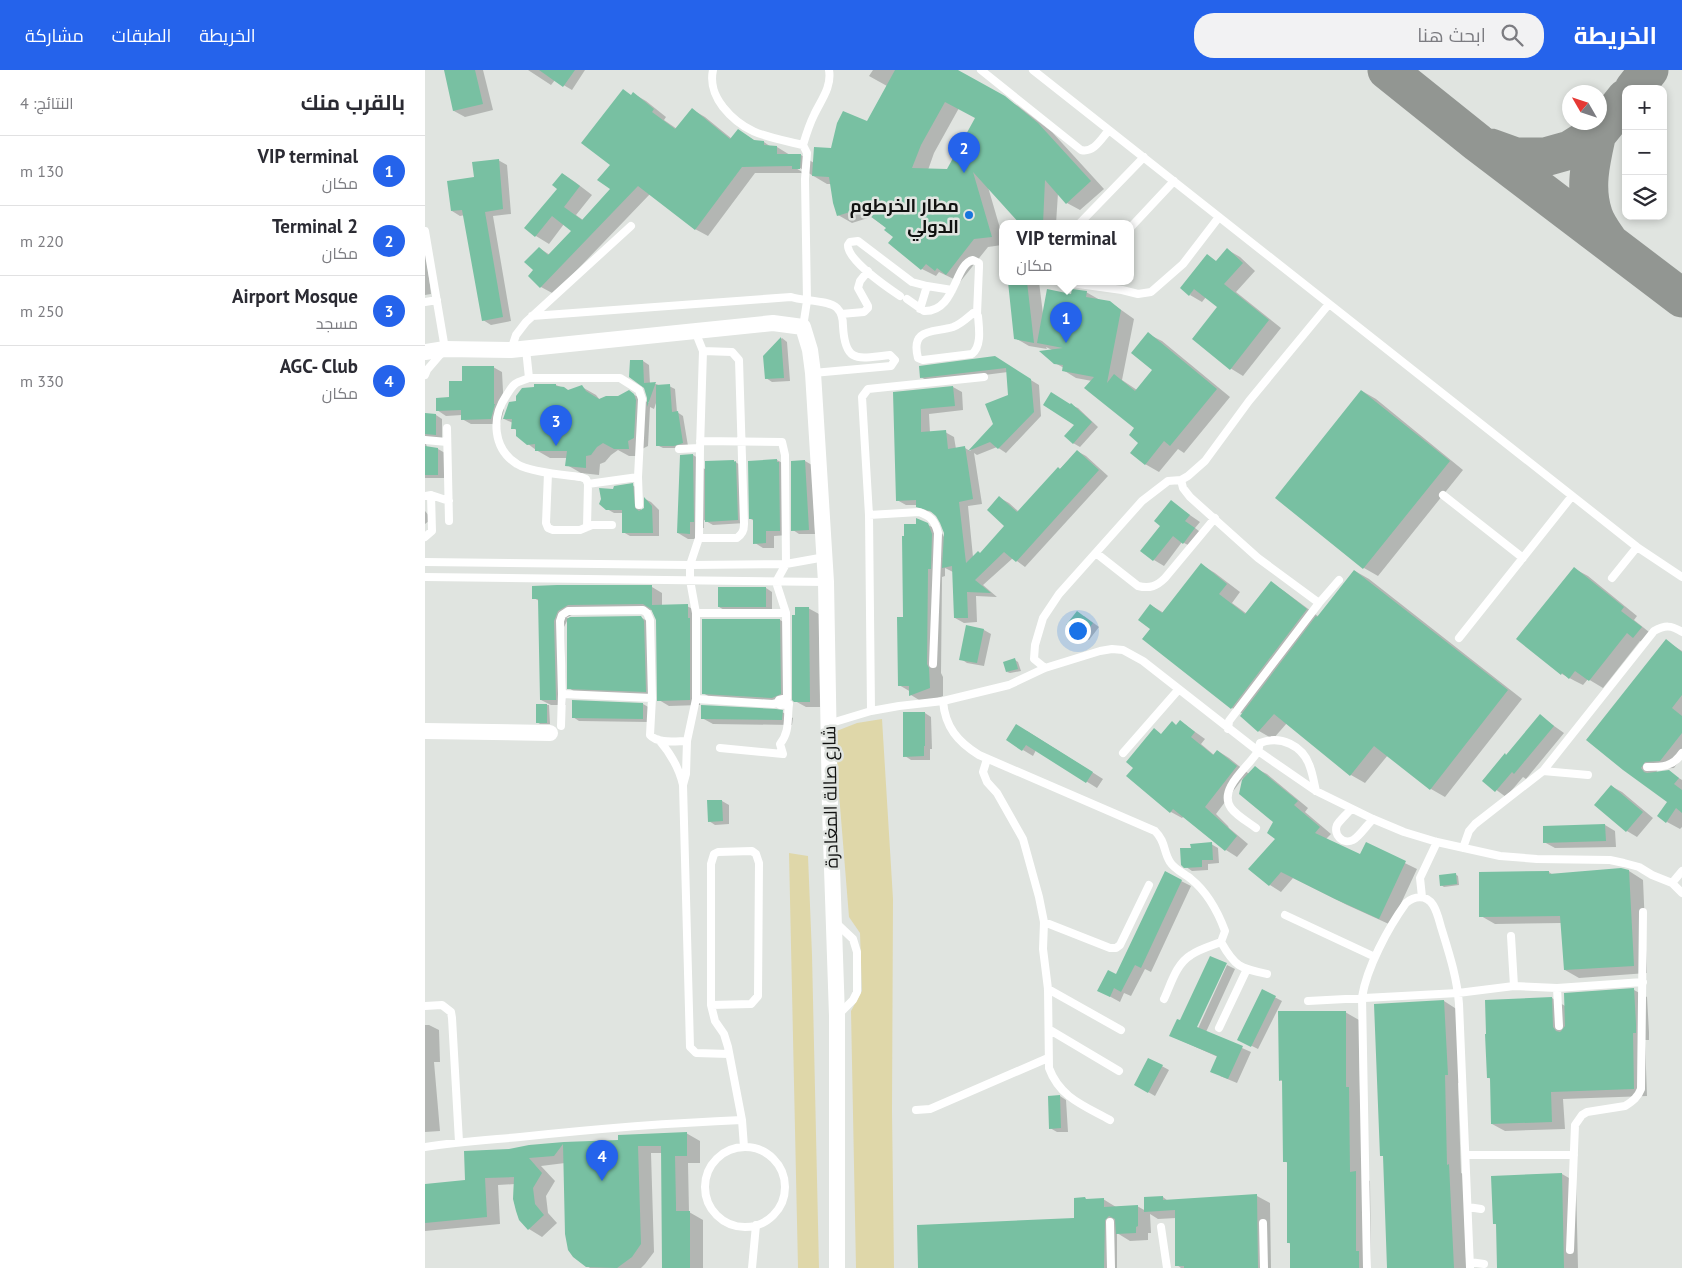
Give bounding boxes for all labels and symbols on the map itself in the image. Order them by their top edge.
north arrow [1562,85,1607,130]
pin: 2 [948,132,980,173]
place label: مطار الخرطوم الدولي [850,194,959,242]
marker: مطار الخرطوم الدولي [963,209,975,221]
pin: 1 [1050,302,1082,343]
pin: 3 [540,405,572,446]
your location [1065,618,1091,644]
street label: شارع صالة المغادرة [817,726,844,868]
pin: 4 [586,1140,618,1181]

